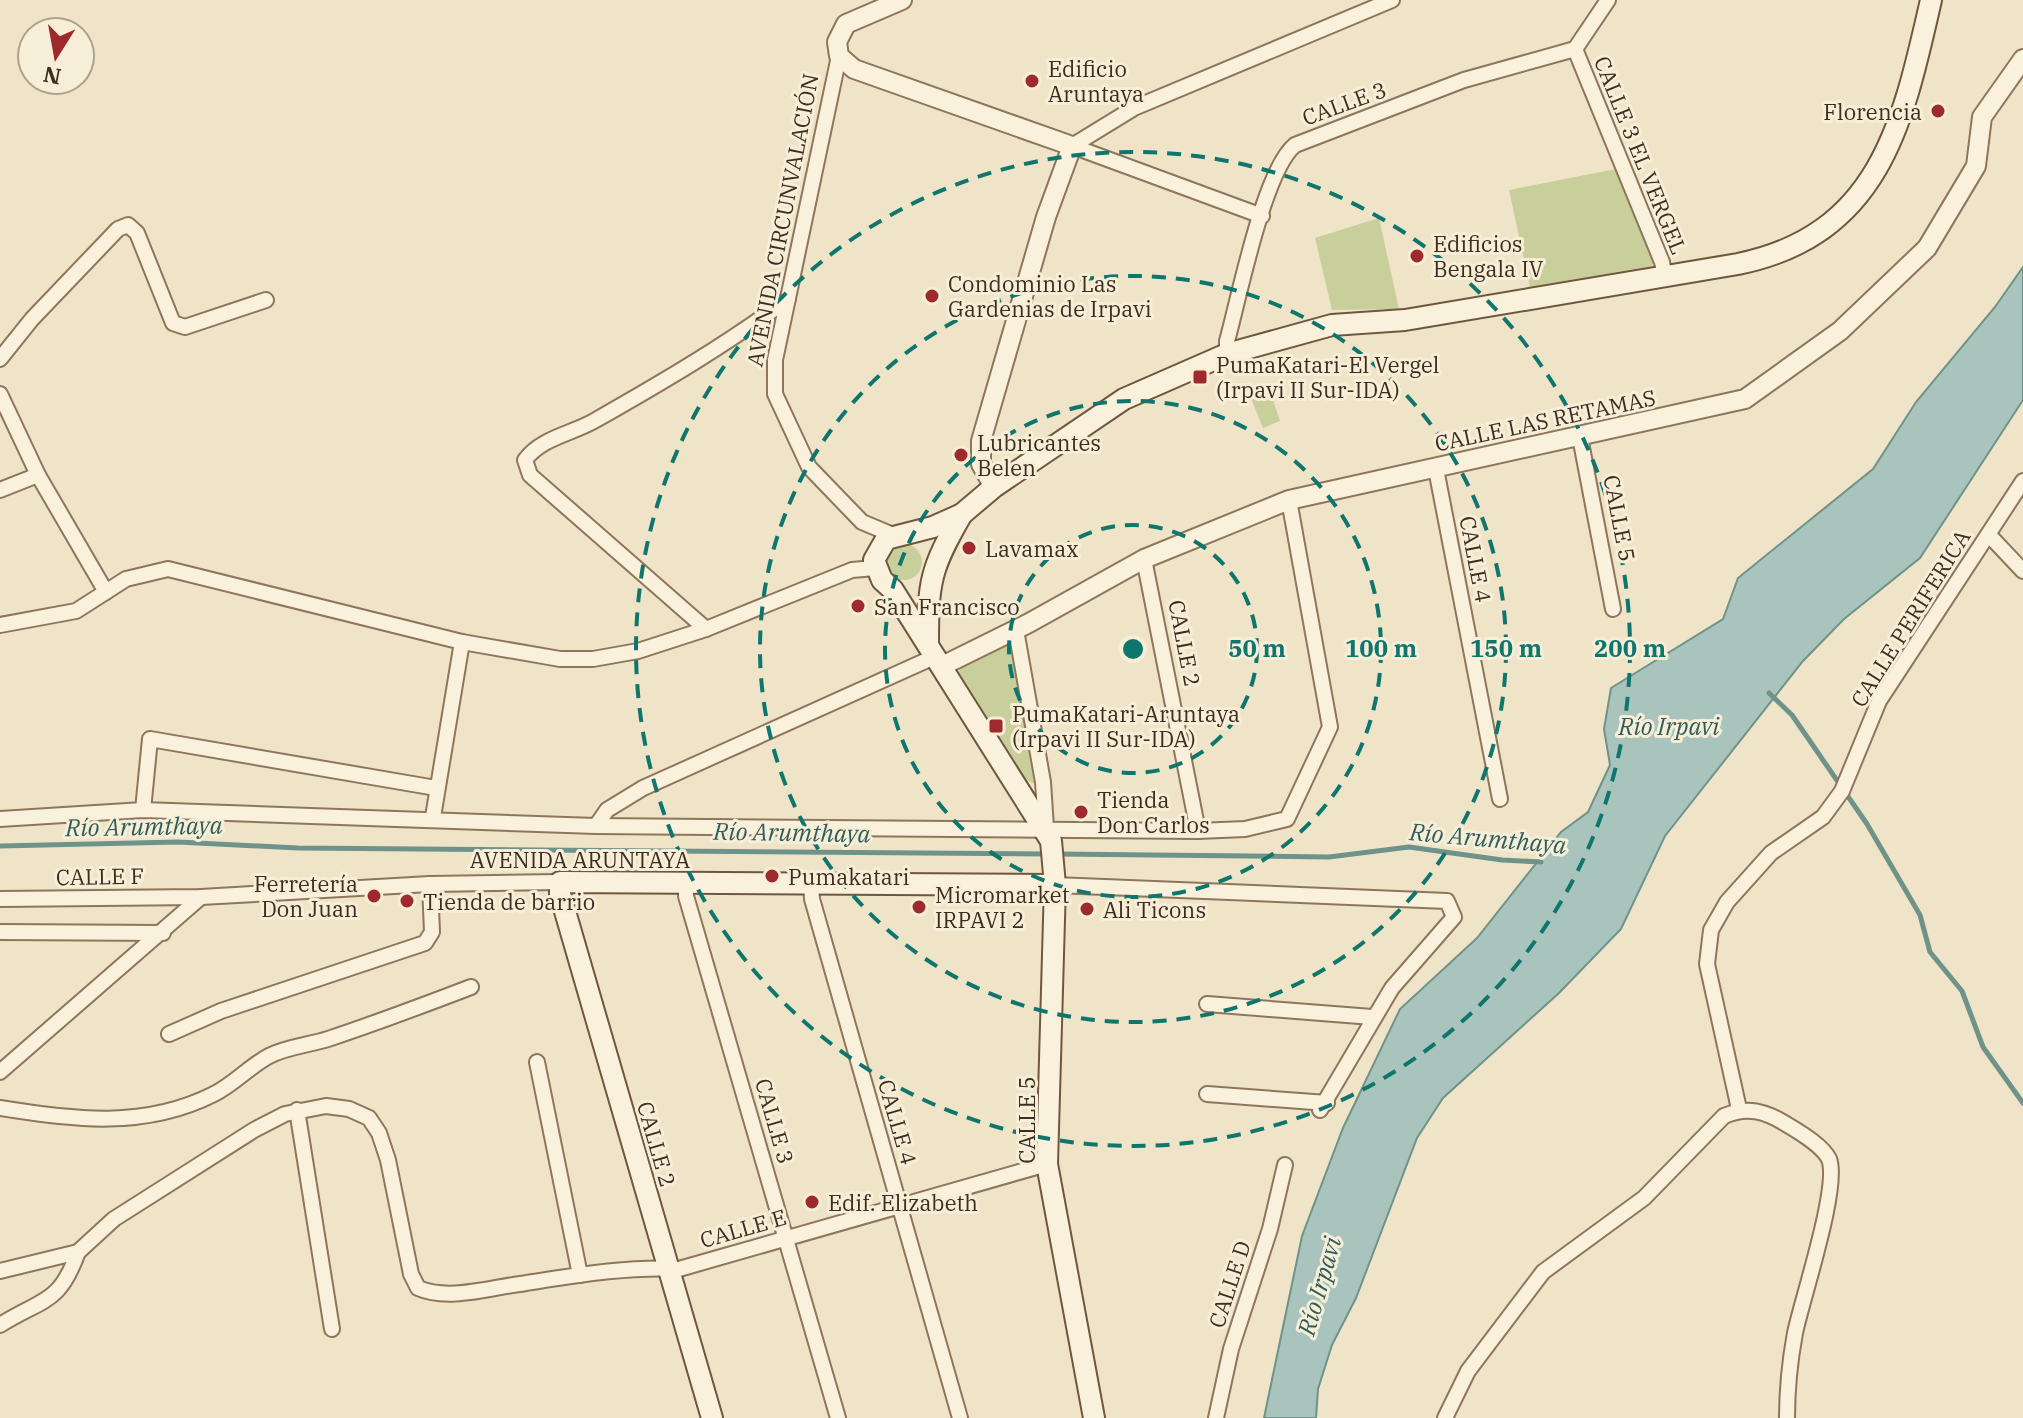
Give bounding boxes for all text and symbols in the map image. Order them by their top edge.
north arrow [16,16,96,96]
street label: CALLE 3 EL VERGEL [1588,52,1694,258]
place label: Edificio Aruntaya [1048,54,1144,108]
text: N [41,60,63,92]
street label: AVENIDA CIRCUNVALACIÓN [739,71,825,369]
marker: Edificio Aruntaya [1023,72,1041,90]
street label: CALLE 3 [1298,74,1390,132]
place label: Florencia [1823,97,1922,126]
marker: Florencia [1929,102,1947,120]
place label: Edificios Bengala IV [1433,229,1544,283]
marker: Edificios Bengala IV [1408,247,1426,265]
place label: Condominio Las Gardenias de Irpavi [948,269,1152,323]
marker: Condominio Las Gardenias de Irpavi [923,287,941,305]
place label: PumaKatari-El Vergel (Irpavi II Sur-IDA) [1216,350,1439,404]
marker: PumaKatari-El Vergel (Irpavi II Sur-IDA) [1191,368,1209,386]
street label: CALLE LAS RETAMAS [1432,382,1658,458]
place label: Lubricantes Belen [977,428,1101,482]
marker: Lubricantes Belen [952,446,970,464]
street label: CALLE 5 [1597,472,1643,564]
street label: CALLE 4 [1453,513,1499,605]
street label: CALLE PERIFERICA [1844,524,1976,712]
place label: Lavamax [985,534,1079,563]
marker: Lavamax [960,539,978,557]
place label: San Francisco [874,592,1020,621]
marker: San Francisco [849,597,867,615]
street label: CALLE 2 [1162,597,1208,689]
text: 50 m [1228,632,1286,664]
text: 100 m [1345,632,1417,664]
text: 150 m [1470,632,1542,664]
text: 200 m [1594,632,1666,664]
centre of rings [1119,635,1147,663]
place label: PumaKatari-Aruntaya (Irpavi II Sur-IDA) [1012,699,1240,753]
water label: Río Irpavi [1618,710,1720,742]
marker: PumaKatari-Aruntaya (Irpavi II Sur-IDA) [987,717,1005,735]
place label: Tienda Don Carlos [1097,785,1210,839]
marker: Tienda Don Carlos [1072,803,1090,821]
water label: Río Arumthaya [64,809,223,843]
water label: Río Arumthaya [712,815,871,849]
water label: Río Arumthaya [1407,815,1568,861]
street label: AVENIDA ARUNTAYA [470,845,690,874]
street label: CALLE F [56,861,144,891]
place label: Pumakatari [788,862,910,891]
marker: Pumakatari [763,867,781,885]
place label: Ferretería Don Juan [254,869,358,923]
place label: Micromarket IRPAVI 2 [935,880,1070,934]
marker: Ferretería Don Juan [365,887,383,905]
place label: Tienda de barrio [423,887,595,916]
marker: Tienda de barrio [398,892,416,910]
place label: Ali Ticons [1103,895,1206,924]
marker: Micromarket IRPAVI 2 [910,898,928,916]
marker: Ali Ticons [1078,900,1096,918]
street label: CALLE 3 [749,1075,801,1167]
street label: CALLE 4 [872,1076,924,1168]
street label: CALLE 5 [1012,1076,1041,1164]
street label: CALLE 2 [631,1098,683,1190]
place label: Edif. Elizabeth [828,1188,978,1217]
marker: Edif. Elizabeth [803,1193,821,1211]
street label: CALLE E [696,1202,790,1254]
water label: Río Irpavi [1289,1232,1349,1340]
street label: CALLE D [1201,1237,1257,1331]

